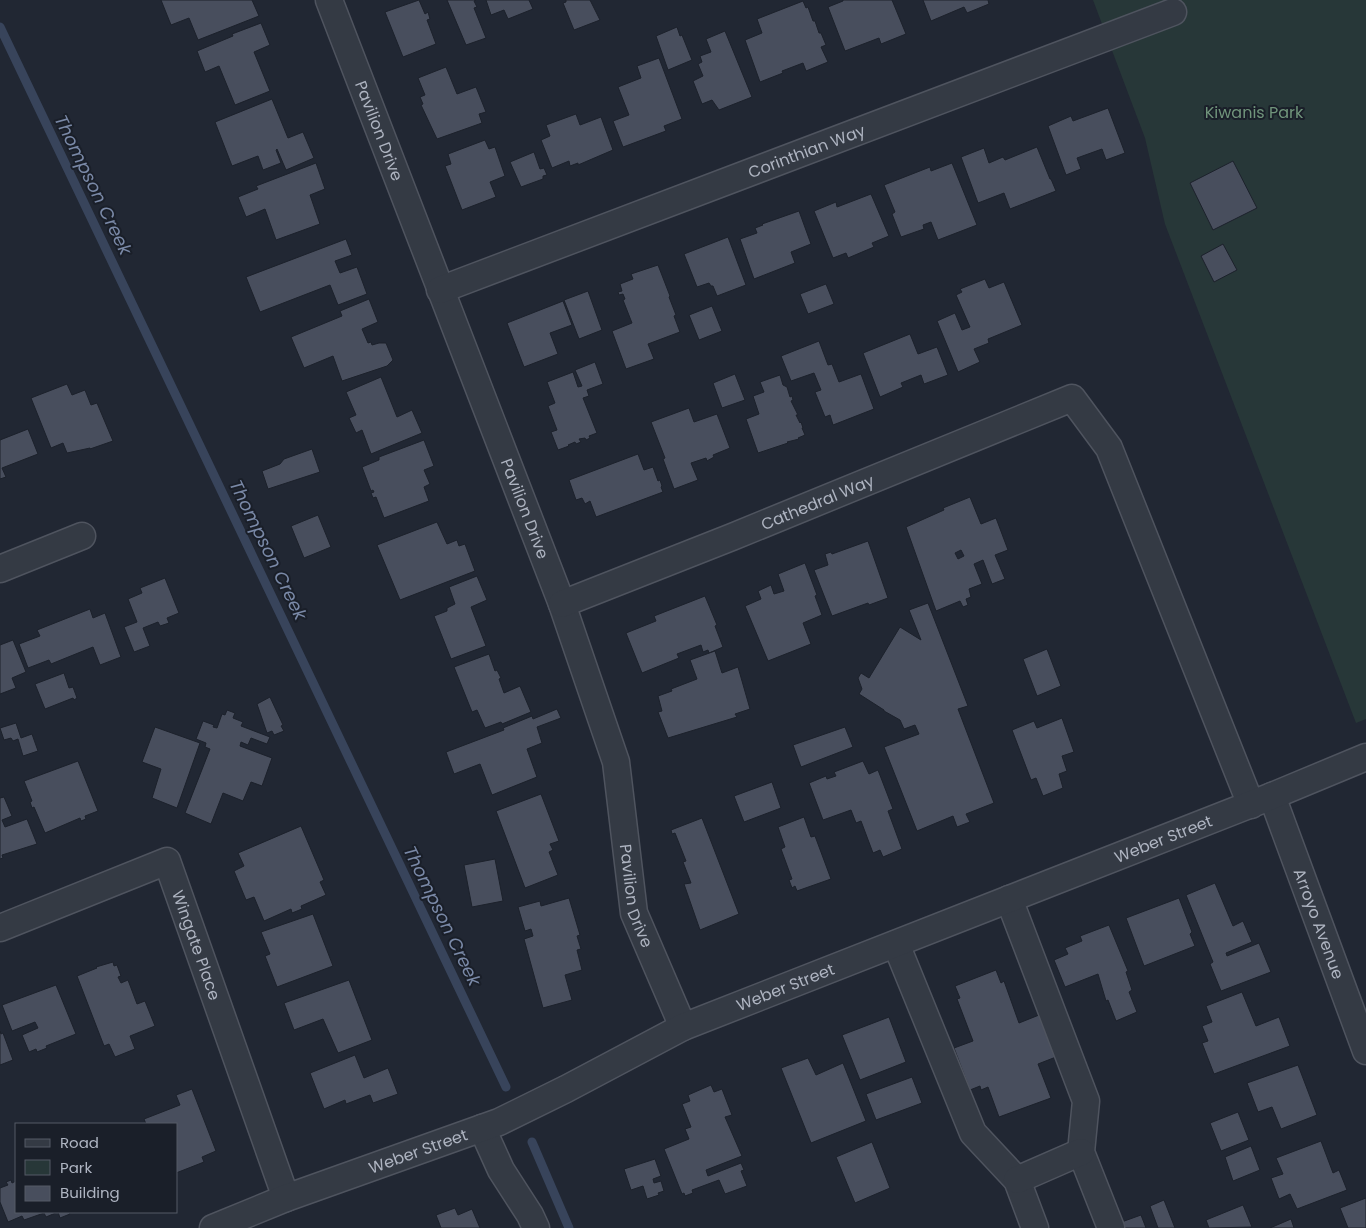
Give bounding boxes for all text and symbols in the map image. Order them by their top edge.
street label: Pavilion Drive [349,77,409,184]
park label: Kiwanis Park [1205,101,1304,124]
water label: Thompson Creek [49,110,139,260]
street label: Corinthian Way [745,119,869,184]
street label: Pavilion Drive [495,455,554,562]
street label: Cathedral Way [757,469,878,536]
water label: Thompson Creek [224,475,314,625]
street label: Weber Street [1111,809,1216,869]
water label: Thompson Creek [398,841,488,991]
street label: Pavilion Drive [614,843,659,951]
street label: Arroyo Avenue [1288,865,1350,983]
street label: Wingate Place [166,887,226,1003]
street label: Weber Street [733,958,838,1017]
legend [15,1123,178,1213]
street label: Weber Street [366,1123,471,1180]
text: Road [60,1132,99,1153]
text: Park [60,1157,92,1178]
text: Building [60,1182,120,1203]

